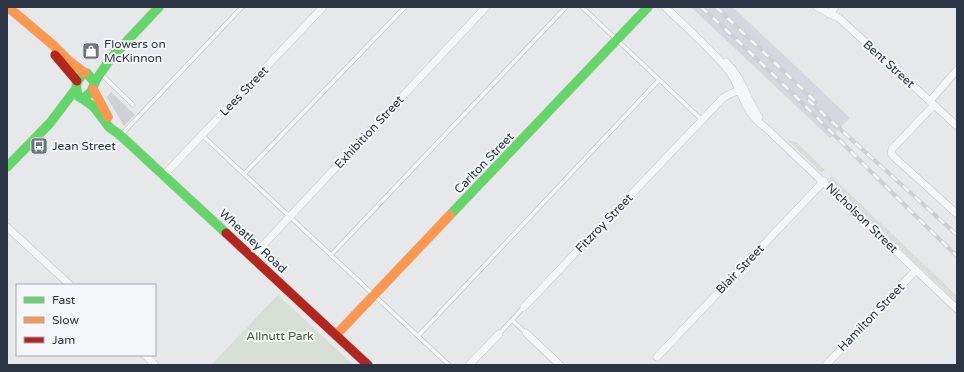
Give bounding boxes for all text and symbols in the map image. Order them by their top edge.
place label: Flowers on McKinnon [104,37,166,65]
street label: Bent Street [860,37,918,91]
shop icon: Flowers on McKinnon [81,41,101,61]
street label: Lees Street [217,63,271,119]
street label: Exhibition Street [332,92,407,171]
street label: Carlton Street [451,129,517,196]
bus stop icon: Jean Street [29,136,49,156]
place label: Jean Street [52,139,116,153]
street label: Nicholson Street [823,180,901,256]
street label: Fitzroy Street [572,190,636,255]
street label: Wheatley Road [216,206,290,276]
street label: Blair Street [713,241,767,297]
street label: Hamilton Street [835,280,907,354]
legend [16,284,156,356]
text: Fast [52,293,76,307]
text: Slow [52,313,79,327]
park label: Allnutt Park [246,329,314,343]
text: Jam [52,333,75,347]

